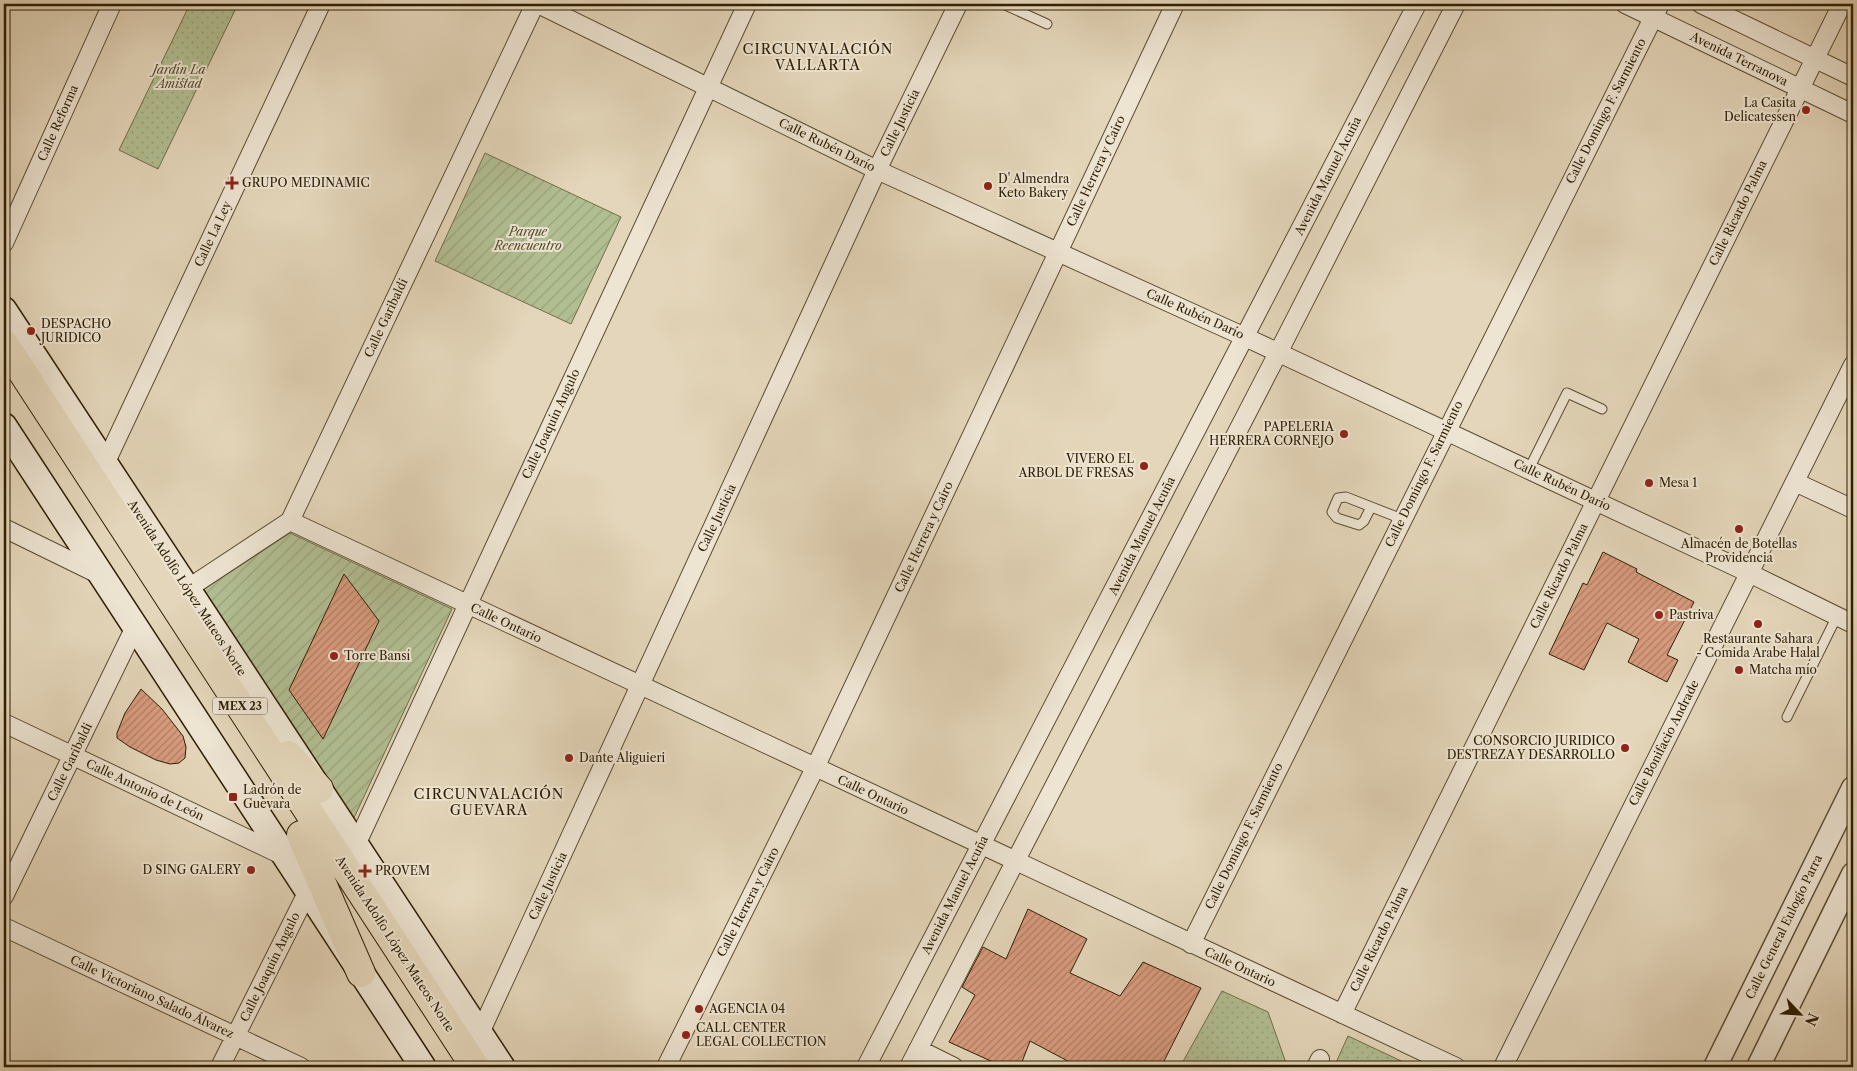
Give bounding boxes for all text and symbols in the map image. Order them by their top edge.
street label: Avenida Terranova [1687,28,1791,89]
street label: Calle Domingo F. Sarmiento [1562,36,1649,186]
district label: CIRCUNVALACIÓN VALLARTA [743,39,893,74]
park label: Jardín La Amistad [149,62,205,91]
street label: Calle Reforma [34,82,81,163]
street label: Calle Justicia [877,86,923,159]
place label: La Casita Delicatessen [1724,95,1797,124]
marker: La Casita Delicatessen [1800,104,1812,116]
street label: Calle Herrera y Cairo [1063,113,1128,229]
street label: Avenida Manuel Acuña [1291,113,1364,239]
street label: Calle Rubén Darío [776,115,878,174]
street label: Calle Ricardo Palma [1705,157,1770,268]
place label: D' Almendra Keto Bakery [998,171,1070,200]
place label: GRUPO MEDINAMIC [242,175,370,190]
marker: GRUPO MEDINAMIC [226,177,238,189]
marker: D' Almendra Keto Bakery [982,180,994,192]
street label: Calle La Ley [191,198,234,269]
park label: Parque Reencuentro [493,224,562,253]
street label: Calle Garibaldi [361,276,411,360]
street label: Calle Rubén Darío [1144,285,1246,342]
place label: DESPACHO JURIDICO [39,316,111,345]
marker: DESPACHO JURIDICO [25,325,37,337]
street label: Calle Joaquín Angulo [518,366,583,481]
street label: Calle Domingo F. Sarmiento [1381,398,1466,550]
place label: PAPELERIA HERRERA CORNEJO [1209,419,1335,448]
marker: PAPELERIA HERRERA CORNEJO [1338,428,1350,440]
place label: VIVERO EL ARBOL DE FRESAS [1017,451,1134,480]
street label: Calle Rubén Darío [1511,455,1613,514]
marker: VIVERO EL ARBOL DE FRESAS [1138,460,1150,472]
street label: Avenida Manuel Acuña [1105,473,1178,599]
place label: Mesa 1 [1659,475,1697,490]
marker: Mesa 1 [1643,477,1655,489]
street label: Calle Herrera y Cairo [891,479,956,595]
street label: Calle Justicia [694,481,739,554]
street label: Avenida Adolfo López Mateos Norte [124,496,250,679]
street label: Calle Ricardo Palma [1526,520,1591,631]
marker: Almacén de Botellas Providencia [1733,523,1745,535]
place label: Almacén de Botellas Providencia [1680,536,1797,565]
street label: Calle Ontario [468,600,544,646]
place label: Pastriva [1669,607,1714,622]
marker: Pastriva [1653,609,1665,621]
marker: Restaurante Sahara - Comida Arabe Halal [1752,618,1764,630]
place label: Restaurante Sahara - Comida Arabe Halal [1696,631,1820,660]
place label: Torre Bansí [344,648,411,663]
marker: Torre Bansí [328,650,340,662]
place label: Matcha mío [1749,662,1817,677]
marker: Matcha mío [1733,664,1745,676]
street label: Calle Bonifacio Andrade [1625,677,1702,808]
road number: MEX 23 [212,698,268,714]
street label: Calle Garibaldi [44,720,95,803]
place label: CONSORCIO JURIDICO DESTREZA Y DESARROLLO [1447,733,1615,762]
marker: CONSORCIO JURIDICO DESTREZA Y DESARROLLO [1619,742,1631,754]
place label: Dante Aliguieri [579,750,665,765]
marker: Dante Aliguieri [563,752,575,764]
street label: Calle Antonio de León [84,756,207,824]
street label: Calle Domingo F. Sarmiento [1201,760,1286,912]
street label: Calle Ontario [835,772,911,818]
place label: Ladrón de Guevara [243,782,302,811]
district label: CIRCUNVALACIÓN GUEVARA [414,784,564,819]
marker: Ladrón de Guevara [227,791,239,803]
street label: Avenida Manuel Acuña [918,832,991,958]
street label: Calle Herrera y Cairo [713,844,782,959]
street label: Calle Justicia [525,849,570,922]
street label: Calle General Eulogio Parra [1742,851,1825,1001]
street label: Avenida Adolfo López Mateos Norte [332,852,458,1035]
place label: D SING GALERY [142,862,242,877]
place label: PROVEM [375,863,430,878]
marker: D SING GALERY [245,864,257,876]
marker: PROVEM [359,865,371,877]
street label: Calle Ricardo Palma [1346,883,1411,994]
street label: Calle Joaquín Angulo [237,910,303,1024]
street label: Calle Ontario [1202,944,1278,990]
street label: Calle Victoriano Salado Álvarez [68,951,237,1041]
north arrow [1774,988,1824,1038]
place label: AGENCIA 04 [708,1001,785,1016]
marker: AGENCIA 04 [693,1003,705,1015]
text: N [1801,1010,1823,1029]
place label: CALL CENTER LEGAL COLLECTION [696,1020,827,1049]
marker: CALL CENTER LEGAL COLLECTION [680,1029,692,1041]

